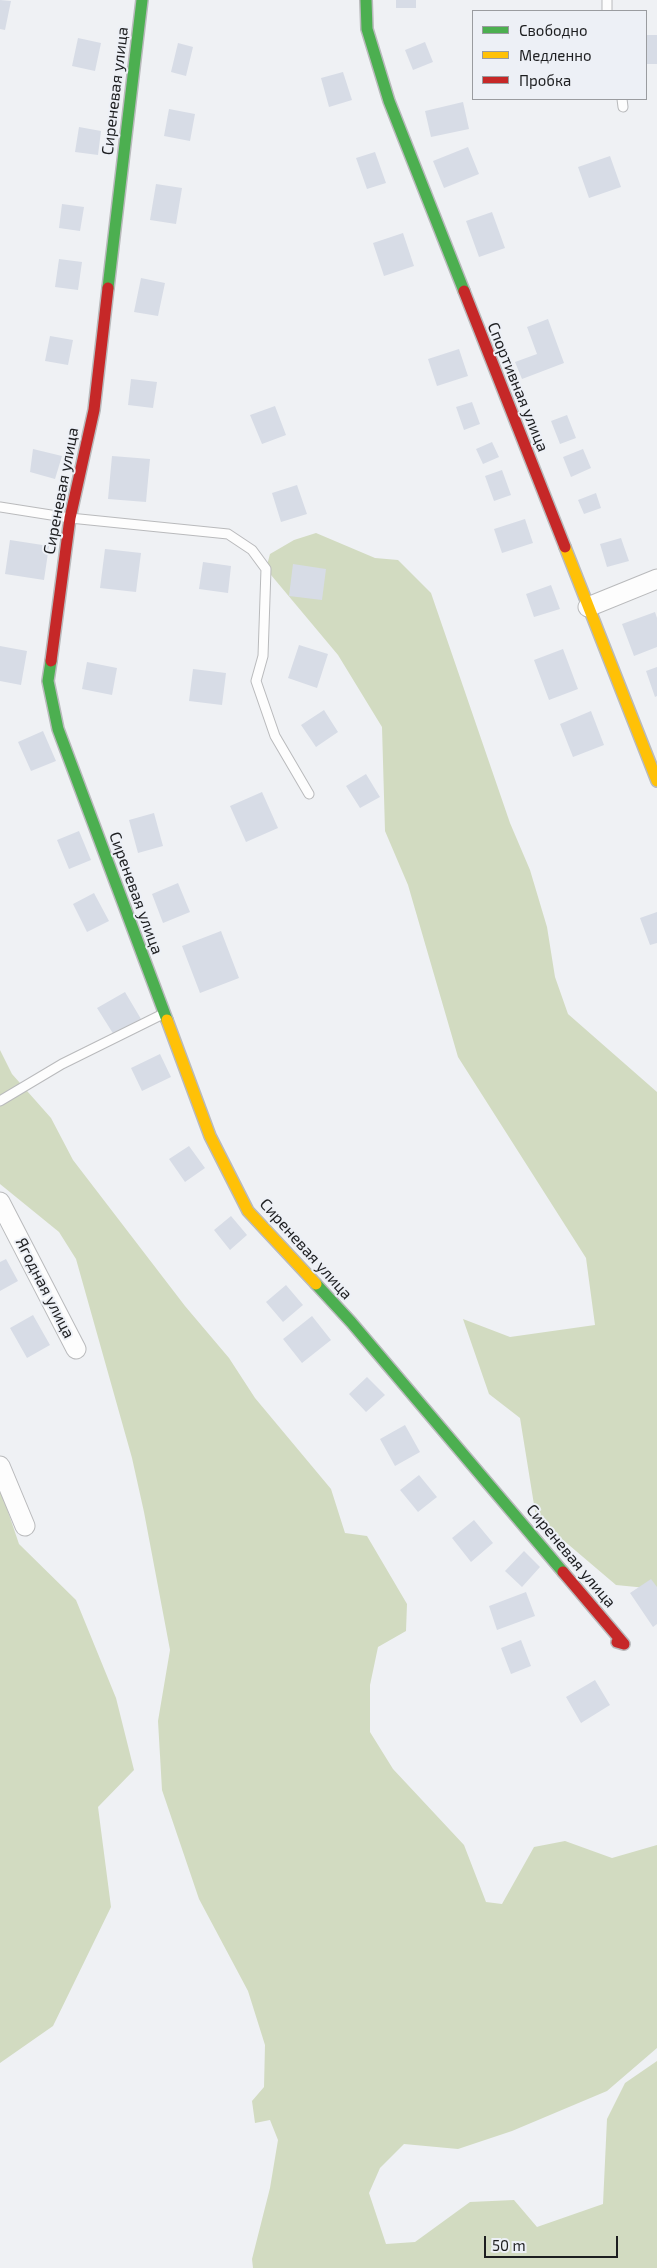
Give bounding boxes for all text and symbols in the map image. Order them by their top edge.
legend [472,10,647,100]
text: Свободно [519,21,588,39]
street label: Сиреневая улица [98,26,132,156]
text: Медленно [519,46,592,64]
text: Пробка [519,71,571,89]
street label: Спортивная улица [483,319,553,455]
street label: Сиреневая улица [39,426,83,556]
street label: Сиреневая улица [105,829,167,957]
street label: Сиреневая улица [256,1195,356,1303]
street label: Ягодная улица [11,1234,79,1342]
street label: Сиреневая улица [522,1500,620,1612]
scale bar [487,2226,621,2258]
text: 50 m [492,2236,526,2254]

